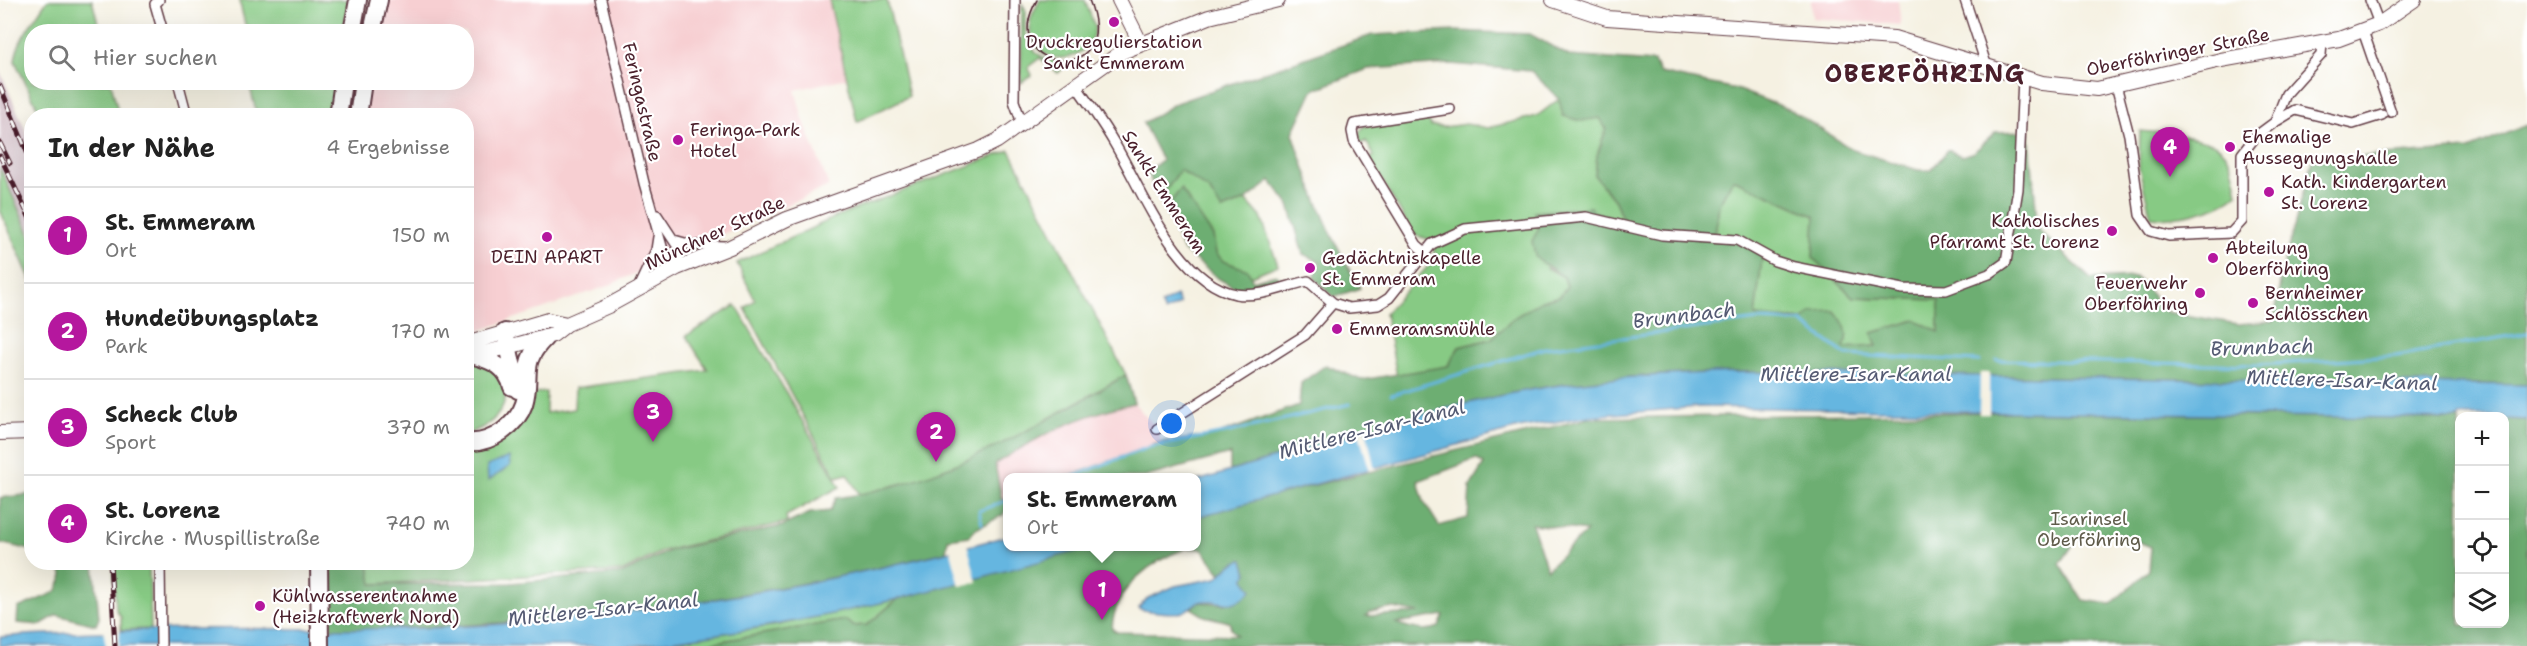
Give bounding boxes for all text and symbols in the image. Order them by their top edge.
marker: Druckregulierstation Sankt Emmeram [1107,15,1121,29]
street label: Oberföhringer Straße [2084,22,2272,82]
search box [24,24,474,90]
place label: Druckregulierstation Sankt Emmeram [1026,30,1202,75]
street label: Feringastraße [617,40,667,164]
icon: search [45,41,78,74]
text: Hier suchen [93,43,218,72]
district label: OBERFÖHRING [1825,58,2025,90]
place label: Feringa-Park Hotel [690,118,800,163]
place label: Ehemalige Aussegnungshalle [2242,125,2398,170]
street label: Sankt Emmeram [1116,126,1212,258]
pin: 4 [2150,128,2190,177]
text: In der Nähe [48,130,215,165]
marker: Feringa-Park Hotel [671,133,685,147]
text: 4 Ergebnisse [326,134,450,160]
marker: Ehemalige Aussegnungshalle [2223,140,2237,154]
place label: Kath. Kindergarten St. Lorenz [2281,170,2447,215]
marker: Kath. Kindergarten St. Lorenz [2262,185,2276,199]
street label: Münchner Straße [641,190,789,276]
text: St. Emmeram [105,208,255,237]
place label: Katholisches Pfarramt St. Lorenz [1930,209,2100,254]
text: 1 [63,222,72,248]
text: 150 m [392,222,450,248]
marker: Katholisches Pfarramt St. Lorenz [2105,224,2119,238]
marker: DEIN APART [540,230,554,244]
place label: Abteilung Oberföhring [2225,236,2329,281]
text: Ort [105,237,137,263]
place label: DEIN APART [491,245,603,269]
place label: Gedächtniskapelle St. Emmeram [1322,246,1482,291]
marker: Abteilung Oberföhring [2206,251,2220,265]
marker: Gedächtniskapelle St. Emmeram [1303,261,1317,275]
place label: Feuerwehr Oberföhring [2084,271,2188,316]
place label: Bernheimer Schlösschen [2265,281,2368,326]
marker: Feuerwehr Oberföhring [2193,286,2207,300]
water label: Brunnbach [1631,296,1737,334]
marker: Bernheimer Schlösschen [2246,296,2260,310]
text: Hundeübungsplatz [105,304,319,333]
place label: Emmeramsmühle [1349,317,1495,341]
text: 2 [61,318,75,344]
text: 170 m [391,318,450,344]
marker: Emmeramsmühle [1330,322,1344,336]
water label: Brunnbach [2210,332,2314,362]
text: Park [105,333,148,359]
water label: Mittlere-Isar-Kanal [1760,361,1952,387]
water label: Mittlere-Isar-Kanal [2246,364,2438,396]
pin: 3 [634,392,672,442]
water label: Mittlere-Isar-Kanal [1276,393,1468,465]
text: Scheck Club [105,400,238,429]
your location [1157,409,1186,438]
pin: 2 [916,412,956,462]
map controls [2455,412,2509,628]
button: + [2455,412,2509,466]
text: 3 [61,414,75,440]
text: 370 m [386,414,450,440]
text: Sport [105,429,156,455]
button: − [2455,466,2509,520]
popup [1003,473,1201,551]
text: St. Emmeram [1027,485,1177,514]
text: St. Lorenz [105,496,221,525]
park label: Isarinsel Oberföhring [2037,507,2141,552]
text: 4 [61,510,75,536]
text: 740 m [385,510,450,536]
text: Ort [1027,514,1059,540]
button: locate [2455,520,2509,574]
text: Kirche · Muspillistraße [105,525,320,551]
pin: 1 [1082,570,1122,620]
button: layers [2455,574,2509,628]
place label: Kühlwasserentnahme (Heizkraftwerk Nord) [272,584,459,629]
water label: Mittlere-Isar-Kanal [506,586,700,632]
marker: Kühlwasserentnahme (Heizkraftwerk Nord) [253,599,267,613]

